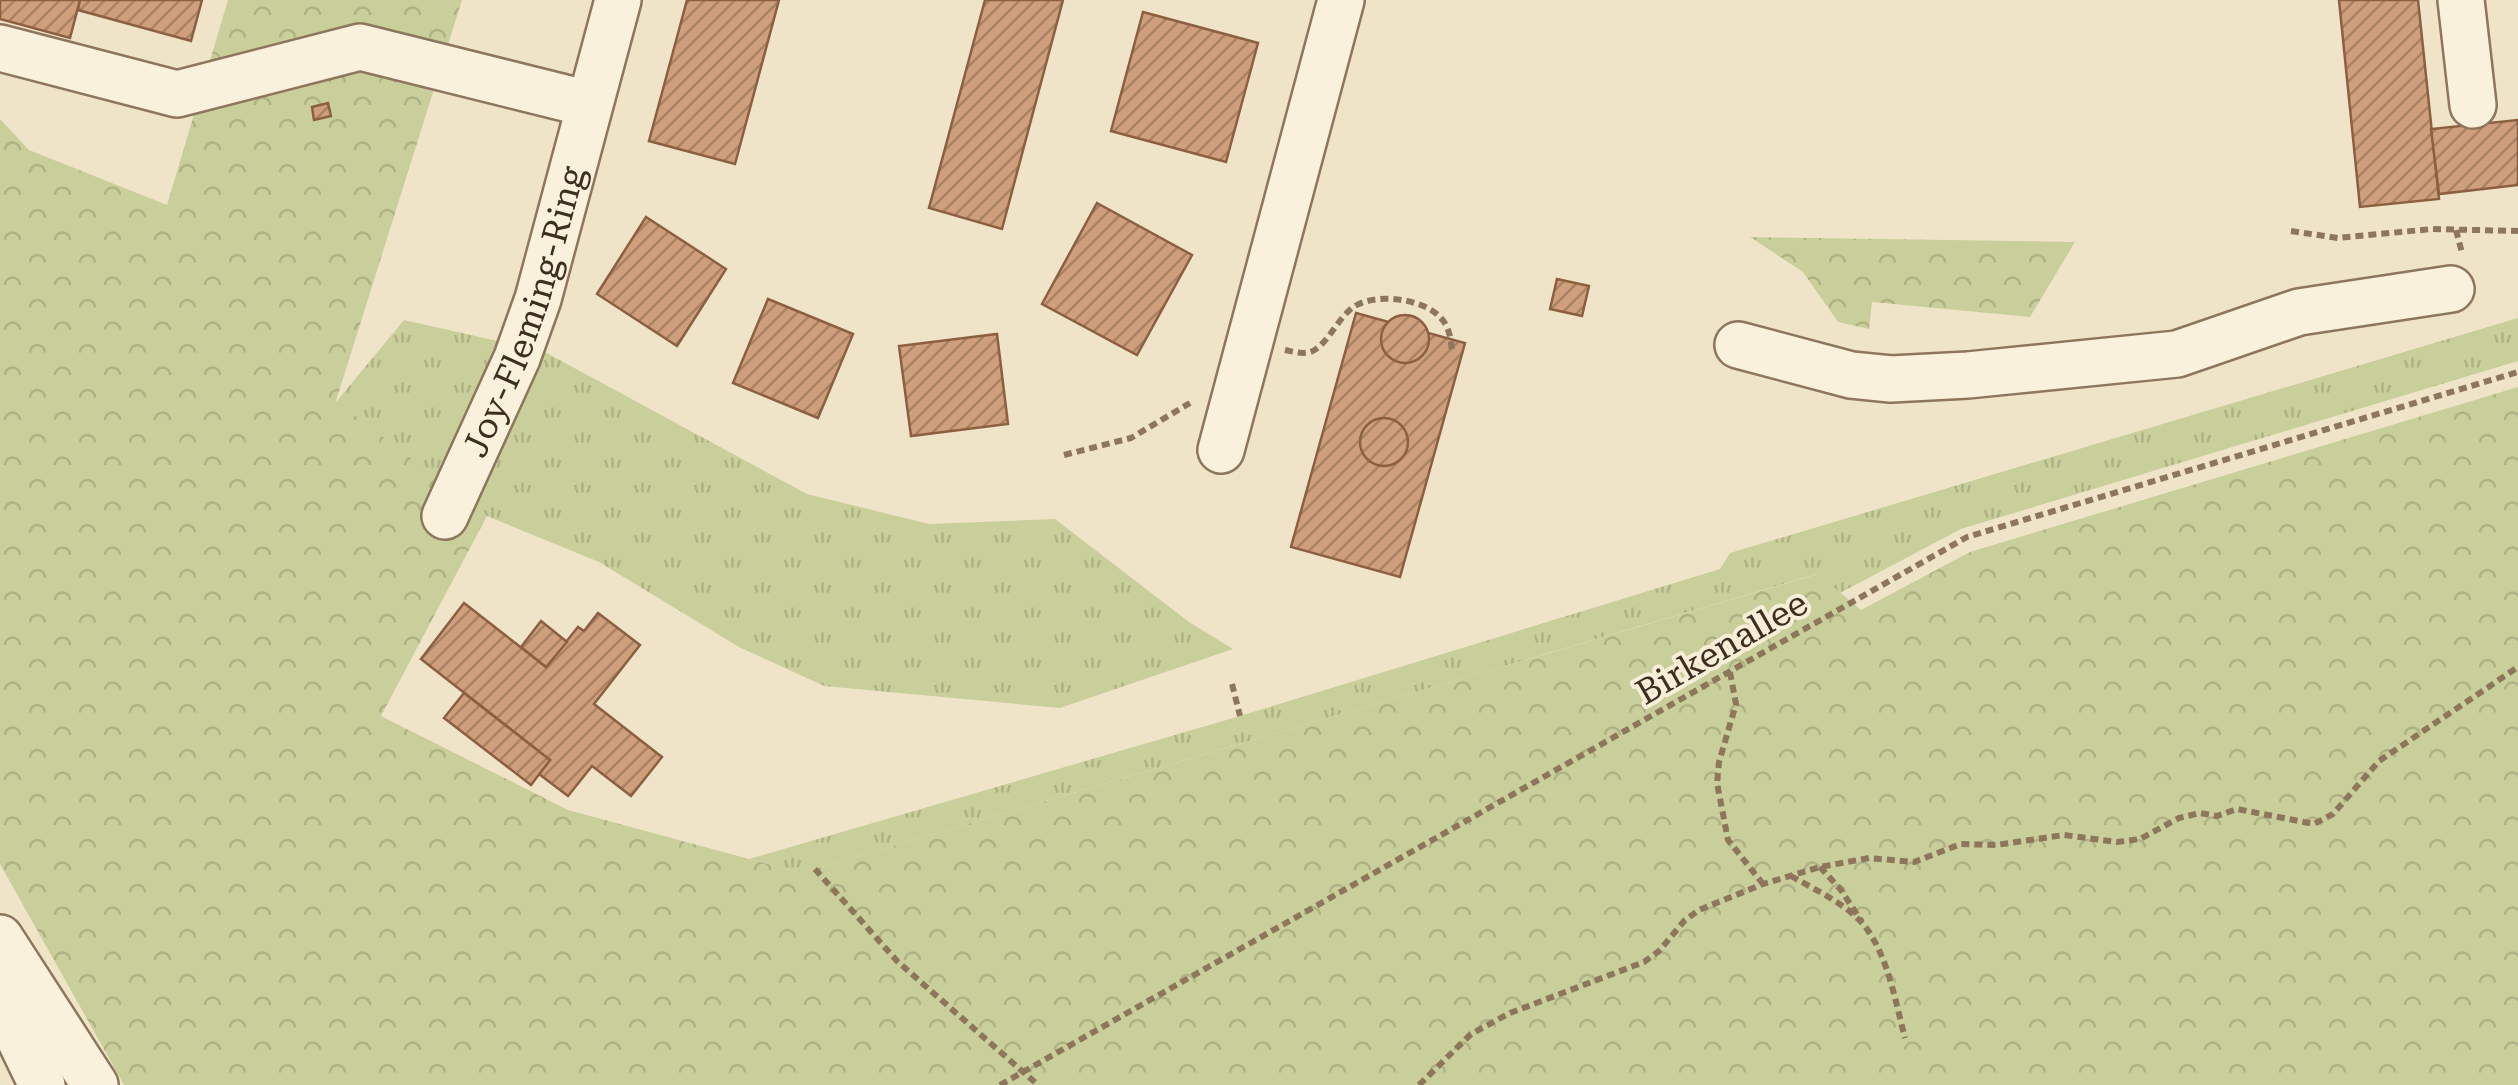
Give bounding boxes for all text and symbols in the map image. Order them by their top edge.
street label: Joy-Fleming-Ring [454,162,593,463]
street label: Birkenallee [1629,582,1815,714]

